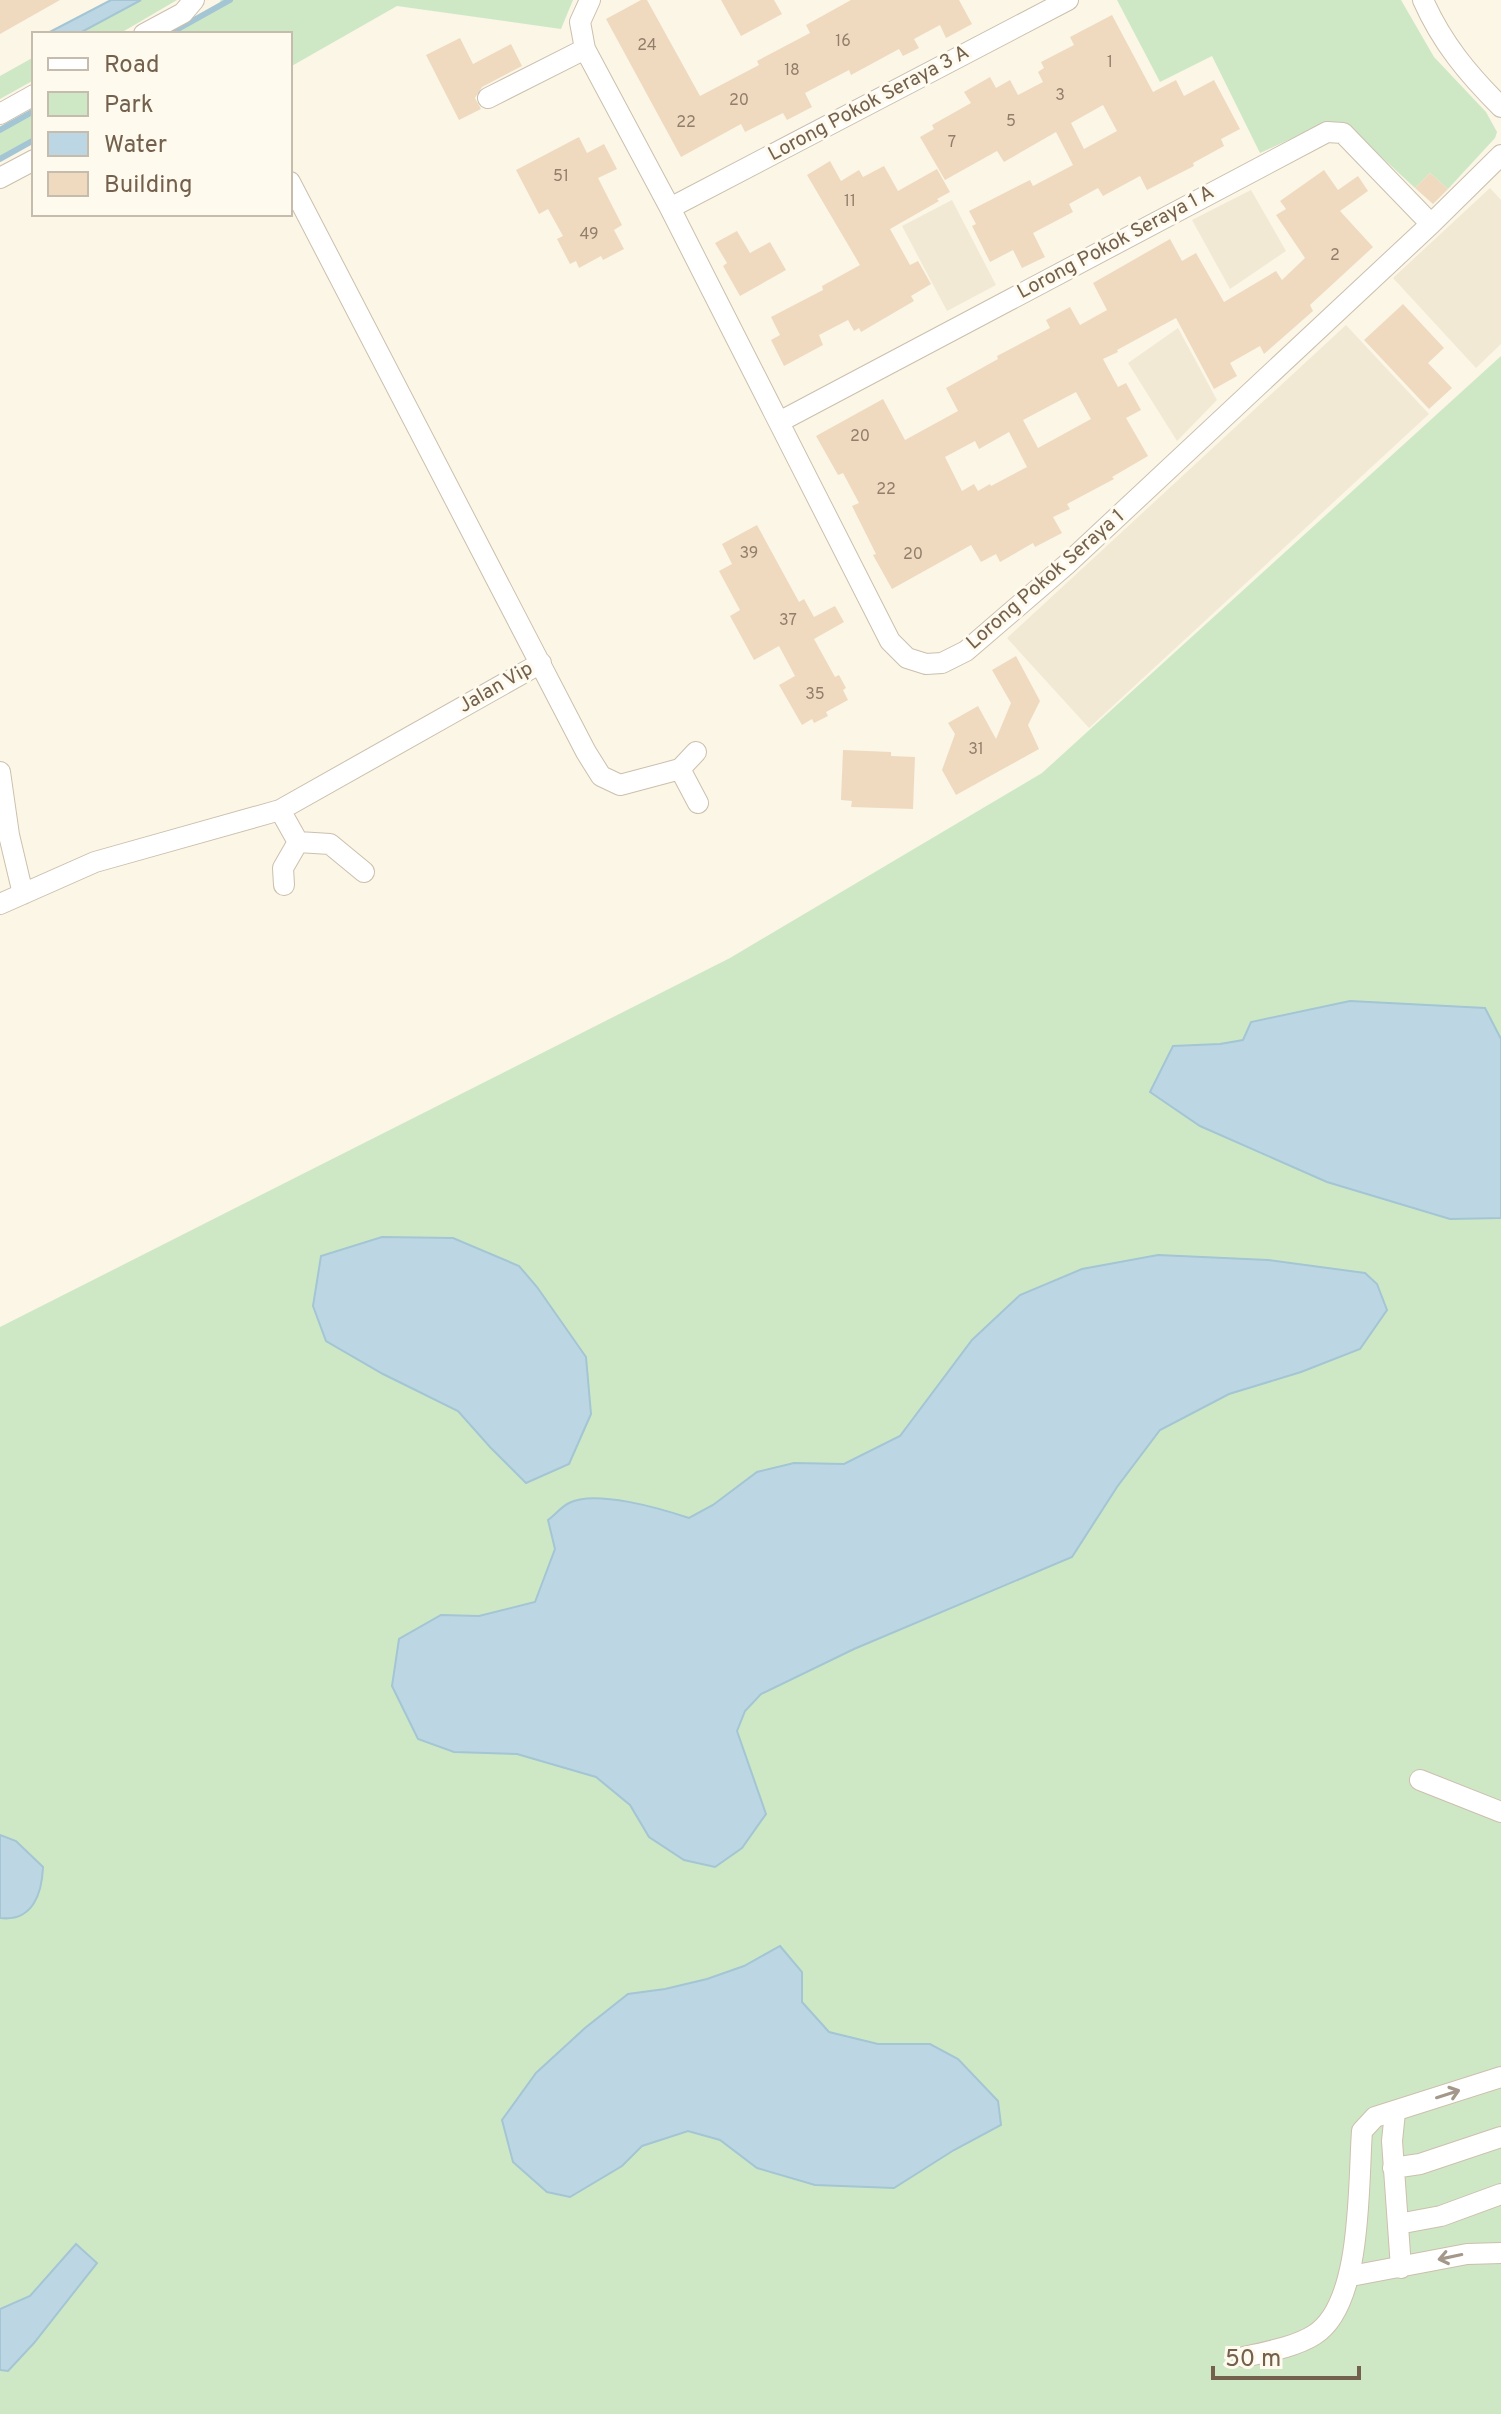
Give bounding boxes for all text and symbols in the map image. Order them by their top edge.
legend [32,32,292,216]
house number: 16 [835,32,851,52]
house number: 24 [637,36,657,56]
street label: Lorong Pokok Seraya 3 A [764,40,974,168]
text: Road [104,51,160,81]
house number: 1 [1107,53,1113,73]
house number: 18 [784,61,800,81]
house number: 3 [1055,86,1065,106]
text: Park [104,91,154,121]
house number: 20 [729,91,749,111]
house number: 5 [1006,112,1016,132]
house number: 22 [676,113,696,133]
text: Water [104,131,167,161]
house number: 7 [948,133,956,153]
house number: 51 [553,167,569,187]
text: Building [104,171,193,201]
street label: Lorong Pokok Seraya 1 A [1013,180,1219,306]
house number: 11 [844,192,856,212]
house number: 49 [579,225,599,245]
house number: 2 [1330,246,1340,266]
house number: 20 [850,427,870,447]
house number: 22 [876,480,896,500]
street label: Lorong Pokok Seraya 1 [961,504,1131,656]
house number: 39 [740,544,758,564]
house number: 20 [903,545,923,565]
house number: 37 [779,611,797,631]
street label: Jalan Vip [454,656,538,720]
house number: 35 [805,685,825,705]
house number: 31 [968,740,984,760]
one-way arrow [1435,2086,1460,2101]
one-way arrow [1438,2250,1464,2265]
scale bar [1213,2330,1359,2380]
text: 50 m [1225,2345,1281,2375]

